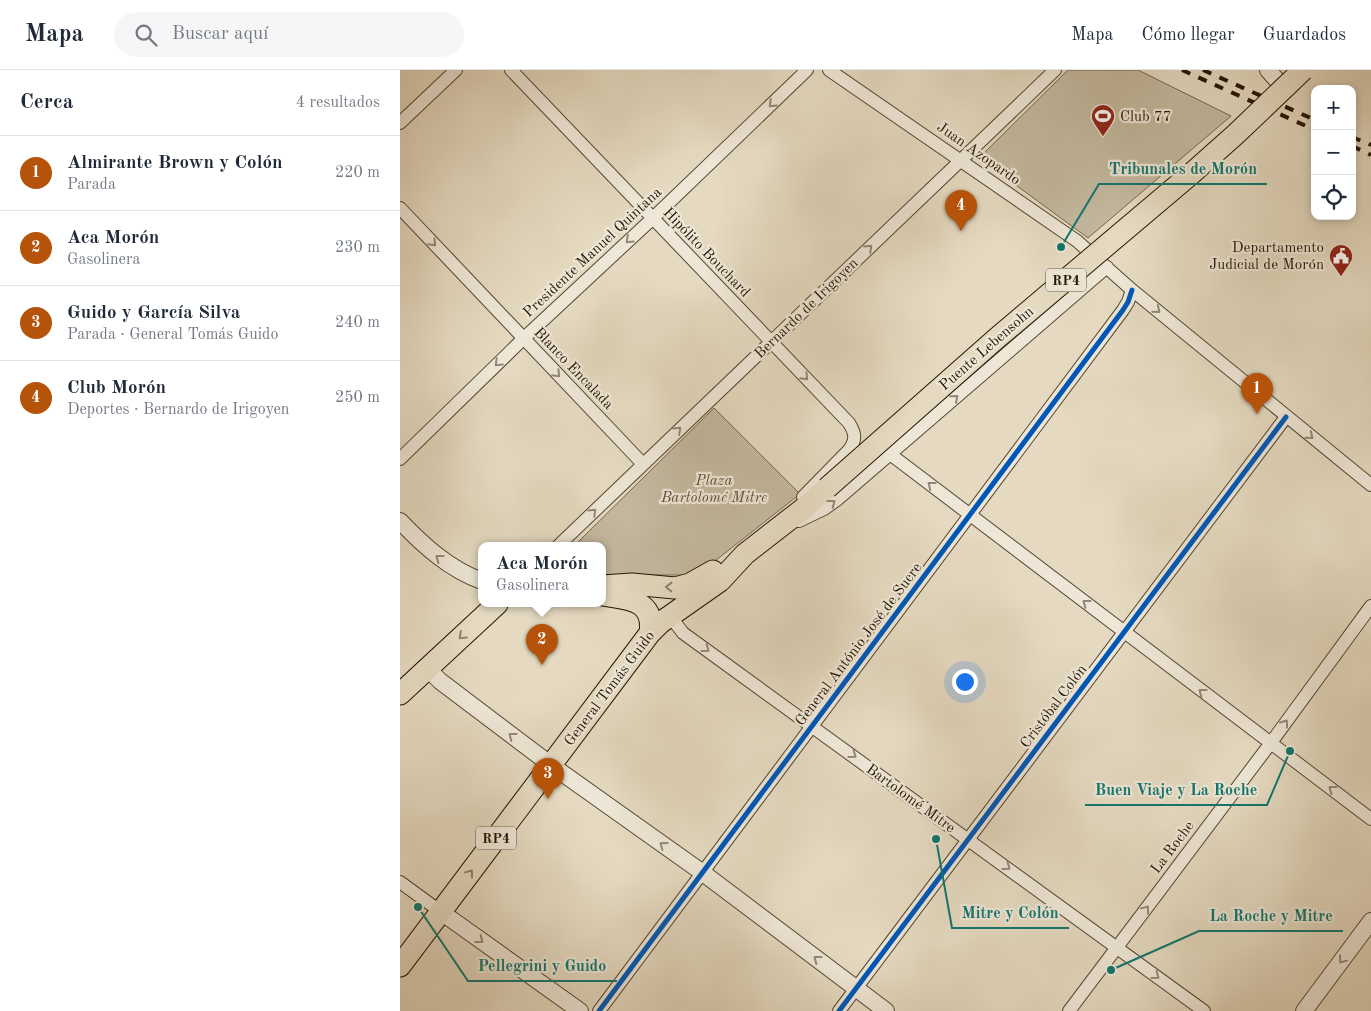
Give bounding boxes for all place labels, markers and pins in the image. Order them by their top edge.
sports icon: Club 77 [1090,103,1116,137]
place label: Club 77 [1120,110,1171,125]
callout: Tribunales de Morón [1099,153,1267,184]
pin: 4 [945,190,977,231]
place label: Departamento Judicial de Morón [1209,241,1324,273]
public building icon: Departamento Judicial de Morón [1328,243,1354,277]
pin: 1 [1241,373,1273,414]
pin: 2 [526,624,558,665]
pin: 3 [532,758,564,799]
callout: Buen Viaje y La Roche [1085,774,1267,805]
callout: Mitre y Colón [952,897,1069,928]
callout: La Roche y Mitre [1199,900,1343,931]
callout: Pellegrini y Guido [468,950,617,981]

